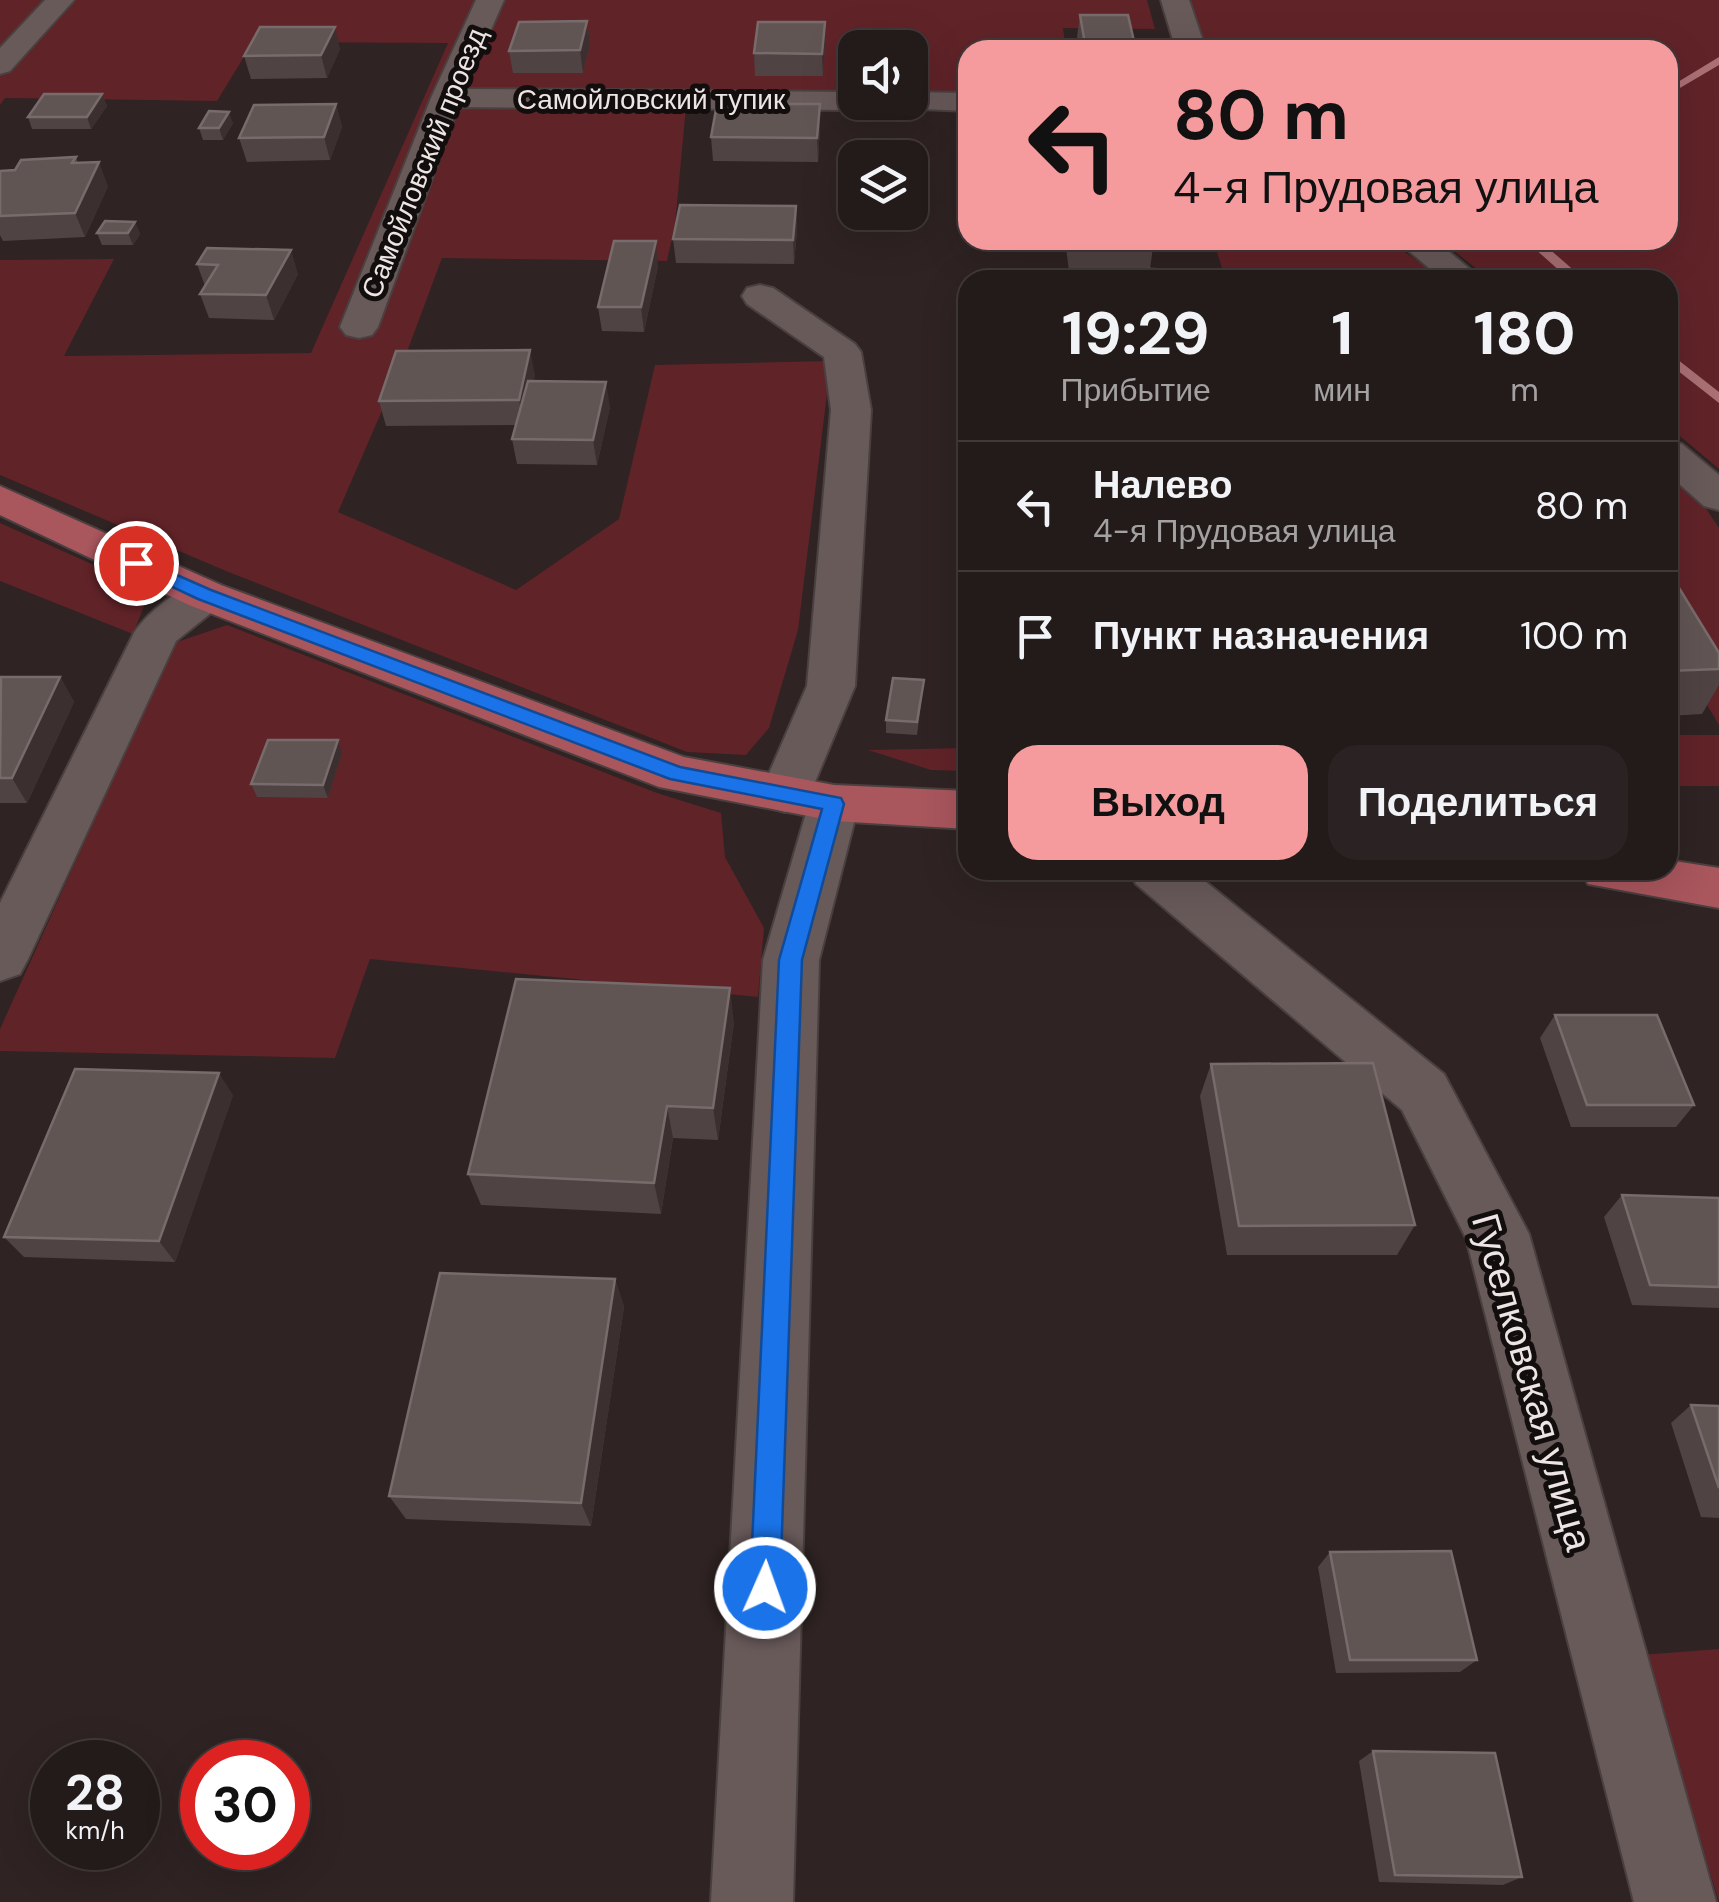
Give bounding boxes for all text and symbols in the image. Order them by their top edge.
street label: Самойловский проезд [353,22,495,304]
map controls [838,30,928,230]
button: sound [838,30,928,120]
text: 80 m [1173,70,1349,161]
icon: left [1008,80,1138,210]
street label: Самойловский тупик [517,81,786,118]
button: layers [838,140,928,230]
text: 4-я Прудовая улица [1173,158,1599,217]
text: 19:29 [1062,294,1210,373]
text: 1 [1331,294,1353,373]
text: 180 [1473,294,1575,373]
text: Прибытие [1061,369,1211,411]
text: мин [1313,369,1371,411]
text: m [1510,369,1539,411]
text: Налево [1093,460,1232,510]
icon: left [1008,479,1063,534]
text: 80 m [1535,481,1628,531]
text: 4-я Прудовая улица [1093,510,1396,552]
pin [94,521,179,606]
icon: arrive [109,536,164,591]
icon: arrive [1008,609,1063,664]
text: Пункт назначения [1093,611,1429,661]
text: 100 m [1520,611,1628,661]
button: Выход [1008,745,1308,860]
button: Поделиться [1328,745,1628,860]
street label: Гуселковская улица [1460,1208,1604,1557]
position arrow [713,1536,817,1640]
speed limit sign: 30 [180,1740,310,1870]
text: 28 [65,1760,125,1826]
text: km/h [65,1814,125,1847]

